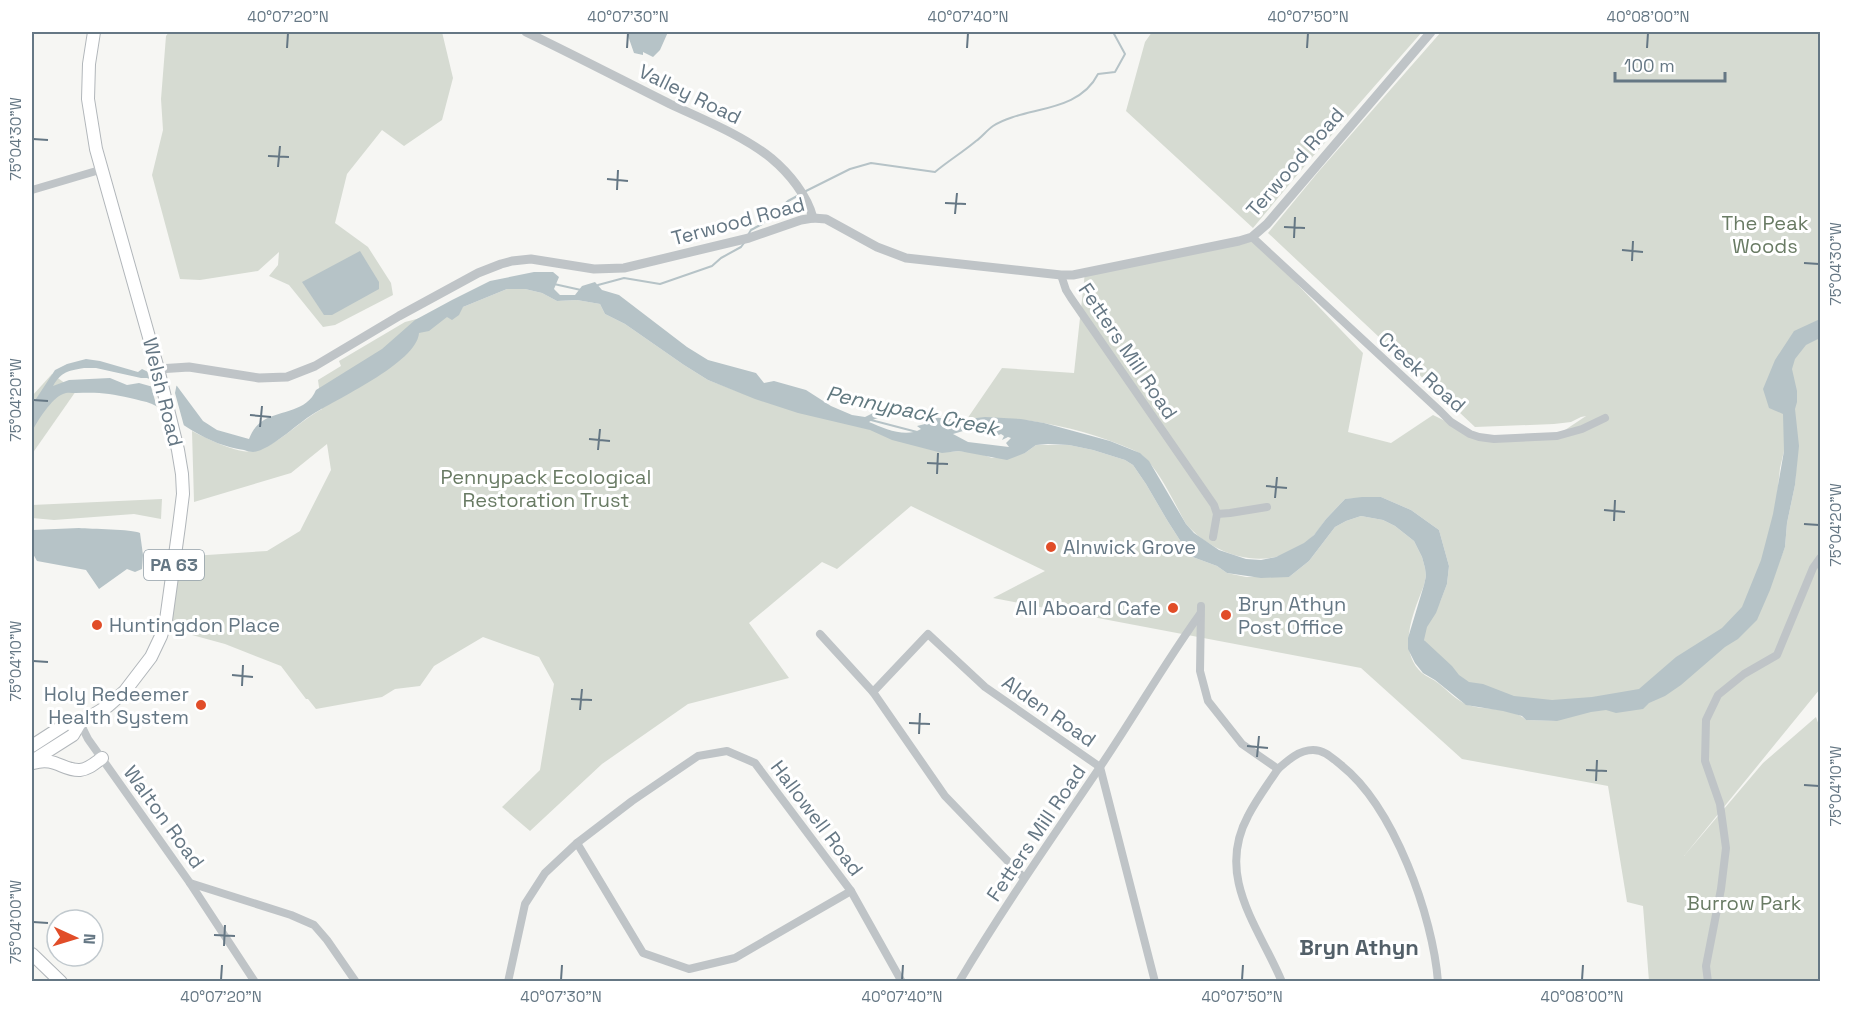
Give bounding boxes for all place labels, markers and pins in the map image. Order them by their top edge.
place label: Alnwick Grove [1063,534,1196,560]
marker: Alnwick Grove [1044,540,1058,554]
place label: Bryn Athyn Post Office [1238,591,1346,640]
place label: All Aboard Cafe [1015,595,1161,621]
marker: All Aboard Cafe [1166,601,1180,615]
marker: Bryn Athyn Post Office [1219,608,1233,622]
place label: Huntingdon Place [109,612,280,638]
marker: Huntingdon Place [90,618,104,632]
place label: Holy Redeemer Health System [44,681,189,730]
marker: Holy Redeemer Health System [194,698,208,712]

